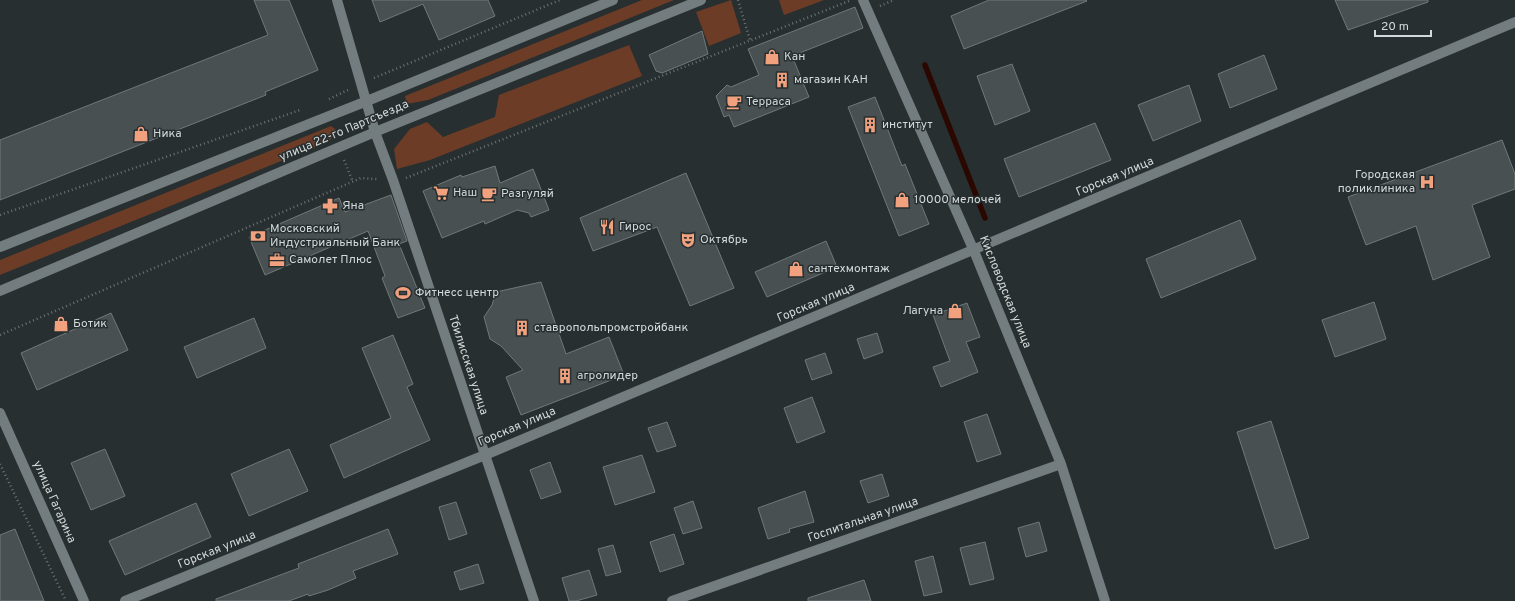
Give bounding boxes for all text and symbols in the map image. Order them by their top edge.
scale bar [1375,12,1431,38]
text: 20 m [1381,19,1409,35]
shop icon: Кан [763,48,781,66]
place label: Кан [784,49,805,65]
building icon: магазин КАН [773,71,791,89]
place label: магазин КАН [794,72,868,88]
cafe icon: Терраса [725,93,743,111]
place label: Терраса [746,94,791,110]
street label: улица 22-го Партсъезда [277,96,411,166]
building icon: институт [861,116,879,134]
place label: институт [882,117,933,133]
shop icon: Ника [132,125,150,143]
place label: Ника [153,126,182,142]
street label: Горская улица [1074,153,1156,201]
place label: Городская поликлиника [1338,167,1415,197]
hospital icon: Городская поликлиника [1418,173,1436,191]
supermarket icon: Наш [432,184,450,202]
place label: Наш [453,185,477,201]
cafe icon: Разгуляй [480,185,498,203]
place label: Разгуляй [501,186,554,202]
shop icon: 10000 мелочей [893,191,911,209]
place label: 10000 мелочей [914,192,1001,208]
pharmacy icon: Яна [321,197,339,215]
place label: Яна [342,198,364,214]
restaurant icon: Гирос [598,218,616,236]
place label: Гирос [619,219,652,235]
place label: Московский Индустриальный Банк [270,221,401,251]
bank icon: Московский Индустриальный Банк [249,227,267,245]
theatre icon: Октябрь [679,231,697,249]
place label: Октябрь [700,232,748,248]
street label: Кисловодская улица [975,233,1035,351]
office icon: Самолет Плюс [268,251,286,269]
place label: Самолет Плюс [289,252,372,268]
shop icon: сантехмонтаж [787,260,805,278]
place label: сантехмонтаж [808,261,890,277]
street label: Горская улица [775,279,857,327]
sports icon: Фитнесс центр [394,284,412,302]
place label: Фитнесс центр [415,285,499,301]
shop icon: Лагуна [946,302,964,320]
place label: Лагуна [902,303,943,319]
street label: Тбилисская улица [444,313,492,417]
shop icon: Ботик [52,315,70,333]
place label: Ботик [73,316,107,332]
building icon: ставропольпромстройбанк [513,319,531,337]
place label: ставропольпромстройбанк [534,320,688,336]
building icon: агролидер [556,367,574,385]
place label: агролидер [577,368,638,384]
street label: Горская улица [476,403,558,451]
street label: улица Гагарина [29,458,79,546]
street label: Госпитальная улица [806,494,920,546]
street label: Горская улица [176,527,258,573]

